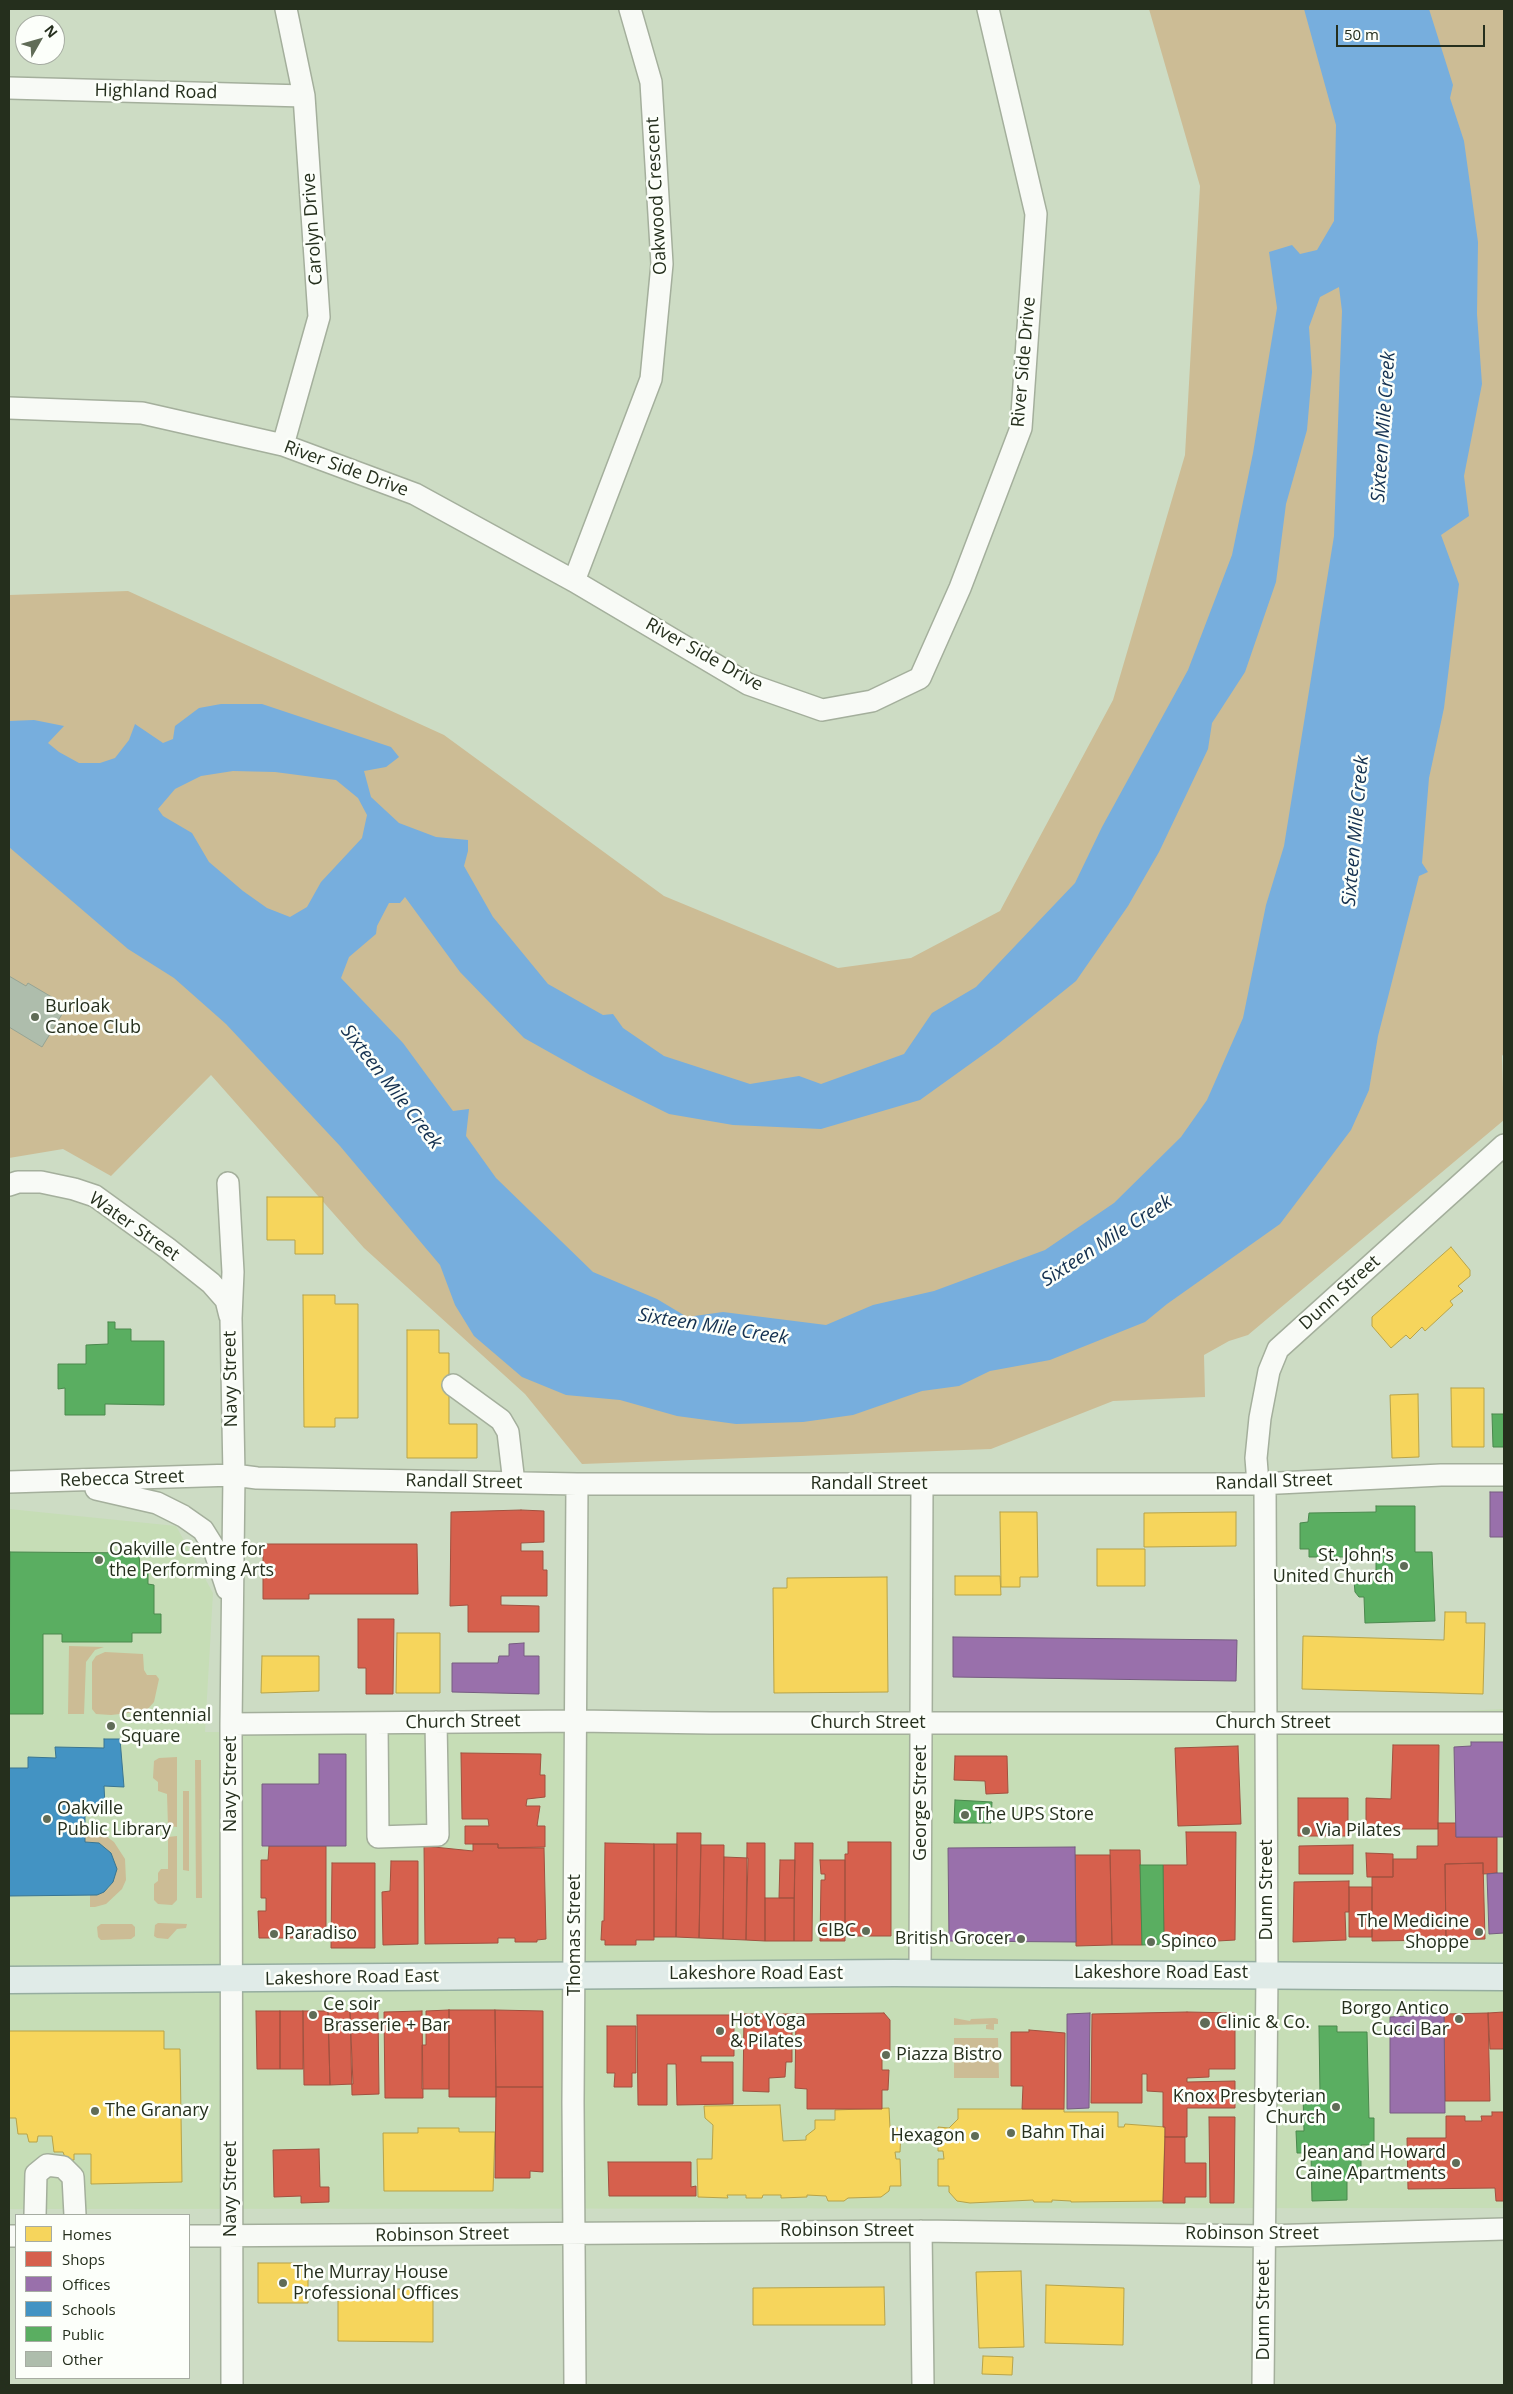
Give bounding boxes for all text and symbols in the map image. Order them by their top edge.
north arrow [15,15,65,65]
scale bar [1338,15,1487,47]
text: N [40,21,62,41]
text: 50 m [1344,24,1379,44]
street label: Highland Road [94,80,218,104]
street label: Oakwood Crescent [642,116,672,276]
street label: Carolyn Drive [298,172,328,286]
street label: River Side Drive [1008,296,1040,428]
water label: Sixteen Mile Creek [1367,351,1401,503]
street label: River Side Drive [281,436,411,502]
street label: River Side Drive [641,614,767,696]
water label: Sixteen Mile Creek [1338,755,1374,907]
place label: Burloak Canoe Club [45,996,141,1038]
marker: Burloak Canoe Club [29,1011,41,1023]
water label: Sixteen Mile Creek [335,1020,447,1154]
street label: Water Street [85,1188,183,1266]
water label: Sixteen Mile Creek [1037,1190,1177,1292]
street label: Dunn Street [1295,1251,1385,1335]
water label: Sixteen Mile Creek [636,1304,790,1350]
street label: Navy Street [219,1331,243,1427]
street label: Rebecca Street [59,1466,185,1492]
street label: Randall Street [1215,1469,1333,1495]
street label: Randall Street [405,1470,523,1494]
street label: Randall Street [810,1473,928,1495]
place label: Oakville Centre for the Performing Arts [109,1539,274,1582]
place label: St. John's United Church [1273,1545,1394,1588]
marker: Oakville Centre for the Performing Arts [93,1554,105,1566]
marker: St. John's United Church [1398,1560,1410,1572]
place label: Centennial Square [121,1705,211,1748]
street label: Church Street [405,1710,521,1734]
street label: Church Street [810,1712,926,1734]
street label: Church Street [1215,1712,1331,1734]
marker: Centennial Square [105,1720,117,1732]
street label: Navy Street [220,1736,242,1832]
street label: George Street [910,1745,932,1861]
place label: Oakville Public Library [57,1798,171,1840]
place label: The UPS Store [975,1804,1094,1826]
marker: The UPS Store [959,1809,971,1821]
marker: Oakville Public Library [41,1813,53,1825]
place label: Via Pilates [1316,1820,1401,1842]
marker: Via Pilates [1300,1825,1312,1837]
street label: Dunn Street [1256,1839,1278,1941]
street label: Thomas Street [564,1874,586,1996]
place label: The Medicine Shoppe [1357,1911,1469,1954]
place label: CIBC [817,1920,856,1942]
place label: Paradiso [284,1923,357,1945]
marker: CIBC [860,1925,872,1937]
marker: The Medicine Shoppe [1473,1926,1485,1938]
marker: Paradiso [268,1928,280,1940]
place label: British Grocer [895,1928,1011,1950]
place label: Spinco [1161,1931,1217,1953]
marker: British Grocer [1015,1933,1027,1945]
marker: Spinco [1145,1936,1157,1948]
street label: Lakeshore Road East [1074,1962,1248,1984]
street label: Lakeshore Road East [669,1963,843,1985]
street label: Lakeshore Road East [265,1966,439,1990]
place label: Ce soir Brasserie + Bar [323,1994,450,2036]
place label: Borgo Antico Cucci Bar [1341,1998,1449,2040]
marker: Ce soir Brasserie + Bar [307,2009,319,2021]
place label: Hot Yoga & Pilates [730,2010,806,2052]
place label: Clinic & Co. [1216,2012,1310,2034]
marker: Borgo Antico Cucci Bar [1453,2013,1465,2025]
marker: Clinic & Co. [1198,2016,1212,2030]
marker: Hot Yoga & Pilates [714,2025,726,2037]
place label: Piazza Bistro [896,2044,1002,2066]
marker: Piazza Bistro [880,2049,892,2061]
place label: Knox Presbyterian Church [1173,2086,1326,2128]
place label: The Granary [105,2100,209,2122]
marker: Knox Presbyterian Church [1330,2101,1342,2113]
marker: The Granary [89,2105,101,2117]
place label: Bahn Thai [1021,2122,1105,2144]
place label: Hexagon [891,2125,965,2147]
marker: Bahn Thai [1005,2127,1017,2139]
marker: Hexagon [969,2130,981,2142]
street label: Navy Street [220,2141,242,2237]
place label: Jean and Howard Caine Apartments [1295,2142,1446,2184]
marker: Jean and Howard Caine Apartments [1450,2157,1462,2169]
legend [15,2214,190,2379]
street label: Robinson Street [780,2220,914,2242]
street label: Robinson Street [375,2223,509,2247]
street label: Robinson Street [1185,2223,1319,2245]
text: Homes [62,2224,112,2244]
text: Shops [62,2249,105,2269]
street label: Dunn Street [1253,2259,1275,2361]
place label: The Murray House Professional Offices [293,2262,459,2304]
text: Offices [62,2274,110,2294]
marker: The Murray House Professional Offices [277,2277,289,2289]
text: Schools [62,2299,116,2319]
text: Public [62,2324,104,2344]
text: Other [62,2349,103,2369]

